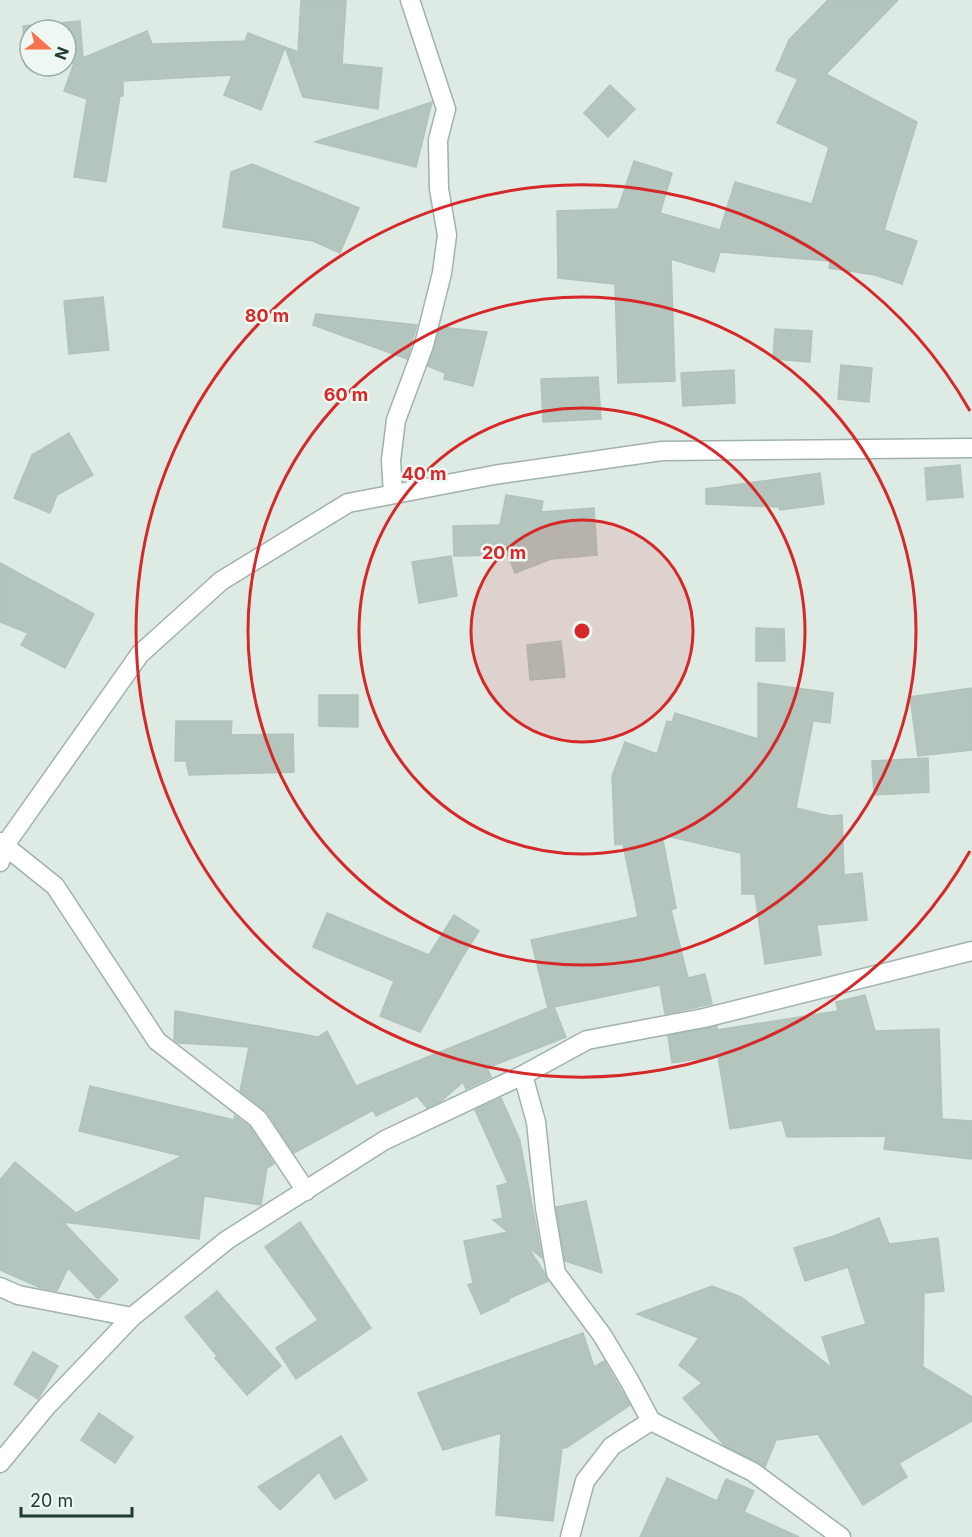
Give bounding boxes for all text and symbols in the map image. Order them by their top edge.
north arrow [18,18,78,78]
text: N [50,44,74,63]
text: 80 m [245,305,289,326]
text: 60 m [324,384,368,405]
text: 40 m [402,463,447,484]
text: 20 m [482,542,526,563]
centre of rings [572,621,592,641]
scale bar [21,1480,132,1518]
text: 20 m [30,1490,73,1511]

